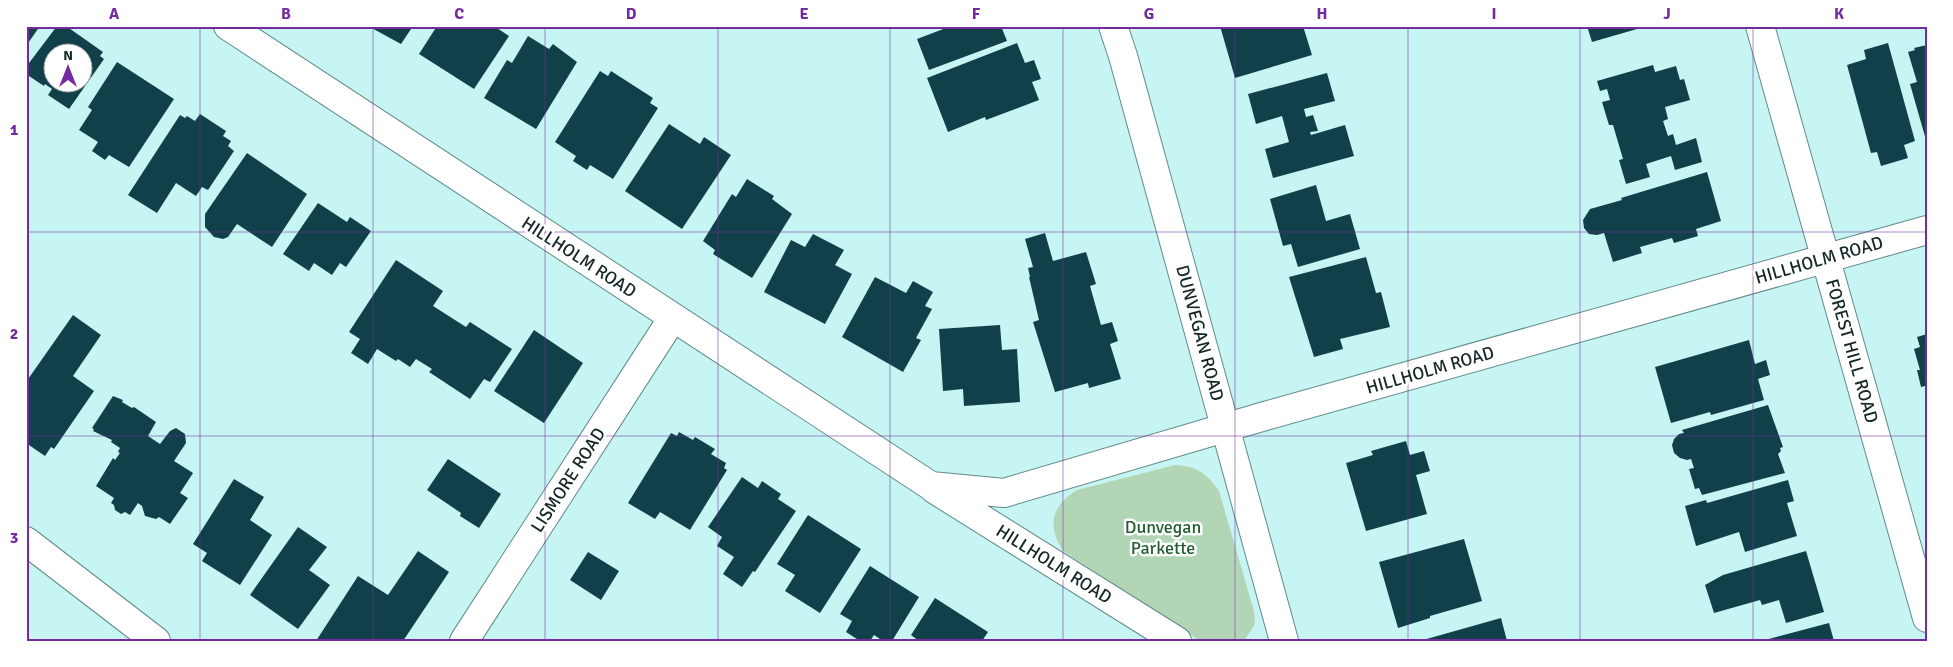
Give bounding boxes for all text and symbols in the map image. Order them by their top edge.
text: A [109,4,120,24]
text: B [281,4,291,24]
text: C [454,4,464,24]
text: D [626,4,637,24]
text: E [799,4,809,24]
text: F [972,4,981,24]
text: G [1144,4,1154,24]
text: H [1317,4,1327,24]
text: I [1491,4,1497,24]
text: J [1663,4,1671,24]
text: K [1834,4,1844,24]
north arrow [42,42,92,92]
text: N [63,47,73,64]
text: 1 [10,120,19,140]
street label: HILLHOLM ROAD [517,212,641,302]
street label: HILLHOLM ROAD [1752,231,1886,289]
street label: DUNVEGAN ROAD [1171,263,1229,403]
street label: FOREST HILL ROAD [1821,276,1883,426]
text: 2 [10,324,18,344]
street label: HILLHOLM ROAD [1363,341,1497,399]
street label: LISMORE ROAD [526,423,610,537]
park label: Dunvegan Parkette [1125,516,1201,559]
street label: HILLHOLM ROAD [992,520,1116,608]
text: 3 [10,528,18,548]

